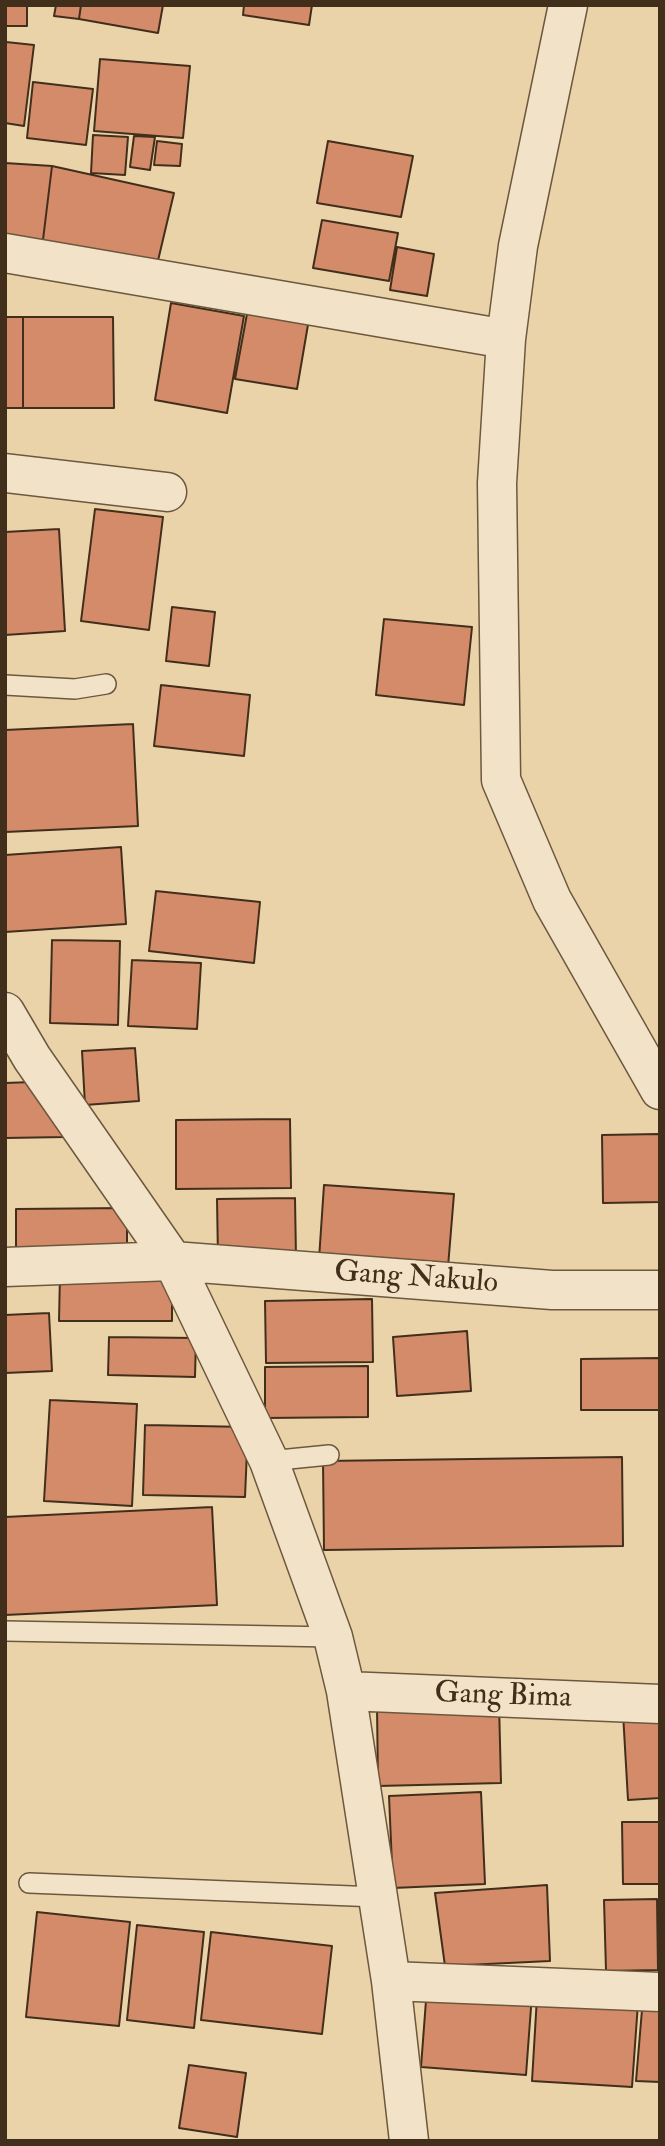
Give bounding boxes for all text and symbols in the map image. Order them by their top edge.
street label: Gang Nakulo [333,1255,499,1303]
street label: Gang Bima [434,1677,572,1717]

